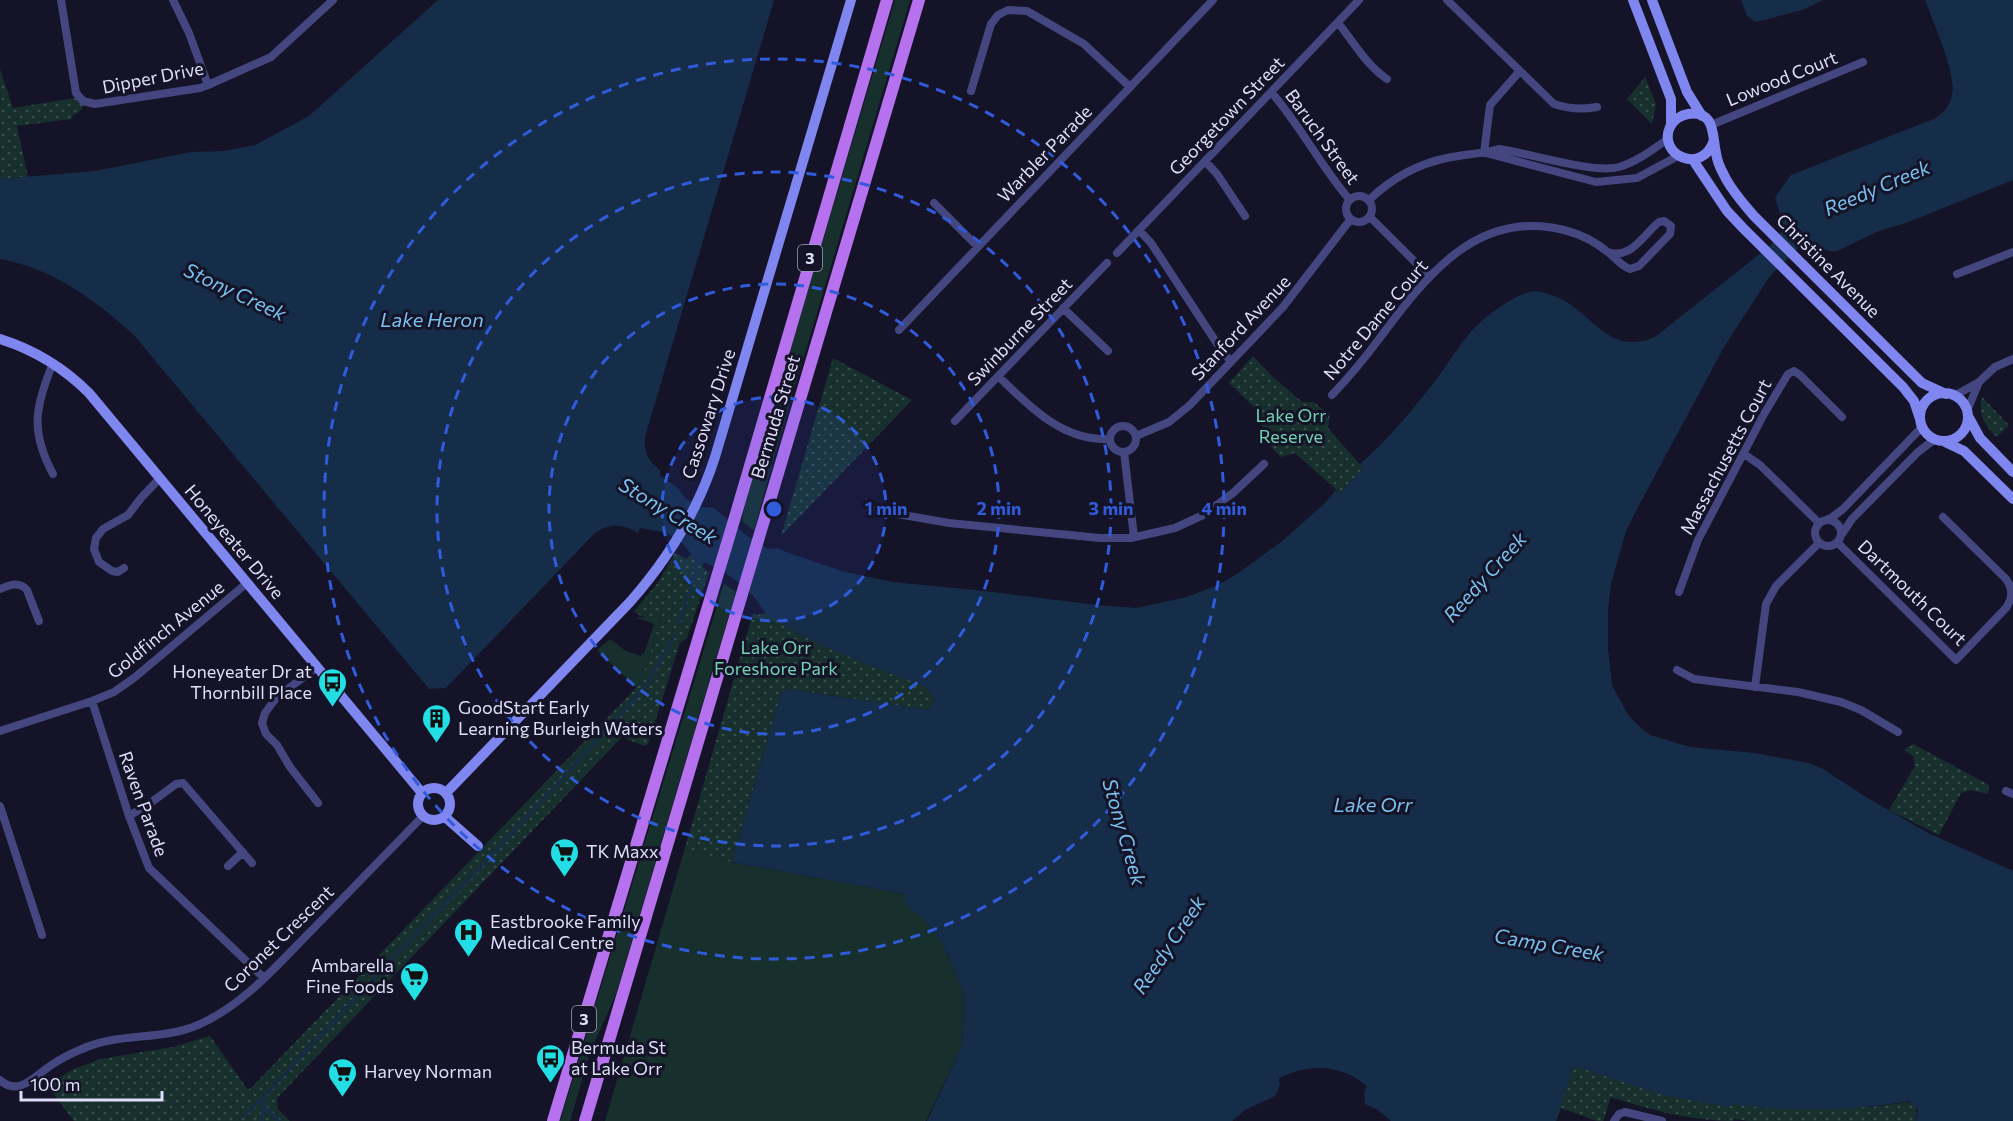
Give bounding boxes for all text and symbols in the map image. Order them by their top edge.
street label: Lowood Court [1723,46,1840,110]
street label: Georgetown Street [1164,51,1288,179]
street label: Dipper Drive [100,56,205,98]
street label: Baruch Street [1281,85,1365,188]
street label: Warbler Parade [992,100,1096,206]
water label: Reedy Creek [1820,154,1934,220]
street label: Christine Avenue [1772,209,1885,322]
road number: 3 [798,245,822,271]
street label: Notre Dame Court [1318,255,1432,384]
water label: Stony Creek [180,257,291,326]
street label: Stanford Avenue [1186,270,1295,384]
street label: Swinburne Street [962,273,1076,390]
water label: Lake Heron [380,307,484,331]
street label: Cassowary Drive [677,346,739,482]
street label: Bermuda Street [746,352,804,481]
street label: Massachusetts Court [1675,375,1775,538]
park label: Lake Orr Reserve [1255,404,1327,447]
water label: Stony Creek [615,472,723,549]
street label: Honeyeater Drive [181,480,289,603]
text: 1 min [865,497,907,519]
text: 2 min [977,497,1021,519]
text: 3 min [1088,497,1134,519]
text: 4 min [1201,497,1247,519]
centre of rings [764,499,784,519]
water label: Reedy Creek [1438,526,1532,626]
street label: Dartmouth Court [1854,535,1972,650]
street label: Goldfinch Avenue [103,575,228,683]
park label: Lake Orr Foreshore Park [714,636,838,679]
place label: Honeyeater Dr at Thornbill Place [172,660,312,703]
bus stop icon: Honeyeater Dr at Thornbill Place [317,666,349,708]
place label: GoodStart Early Learning Burleigh Waters [458,696,663,739]
building icon: GoodStart Early Learning Burleigh Waters [421,702,453,744]
street label: Raven Parade [115,748,173,859]
water label: Stony Creek [1098,776,1152,889]
water label: Lake Orr [1334,792,1414,816]
supermarket icon: TK Maxx [549,836,581,878]
place label: TK Maxx [586,840,659,862]
street label: Coronet Crescent [219,880,338,996]
water label: Reedy Creek [1127,890,1210,998]
place label: Eastbrooke Family Medical Centre [490,910,641,953]
hospital icon: Eastbrooke Family Medical Centre [453,916,485,958]
water label: Camp Creek [1493,923,1607,966]
place label: Ambarella Fine Foods [306,954,394,997]
supermarket icon: Ambarella Fine Foods [399,960,431,1002]
road number: 3 [572,1006,596,1032]
place label: Bermuda St at Lake Orr [571,1036,666,1079]
bus stop icon: Bermuda St at Lake Orr [534,1042,566,1084]
supermarket icon: Harvey Norman [327,1056,359,1098]
place label: Harvey Norman [364,1060,492,1082]
scale bar [21,1064,162,1102]
text: 100 m [30,1073,80,1095]

